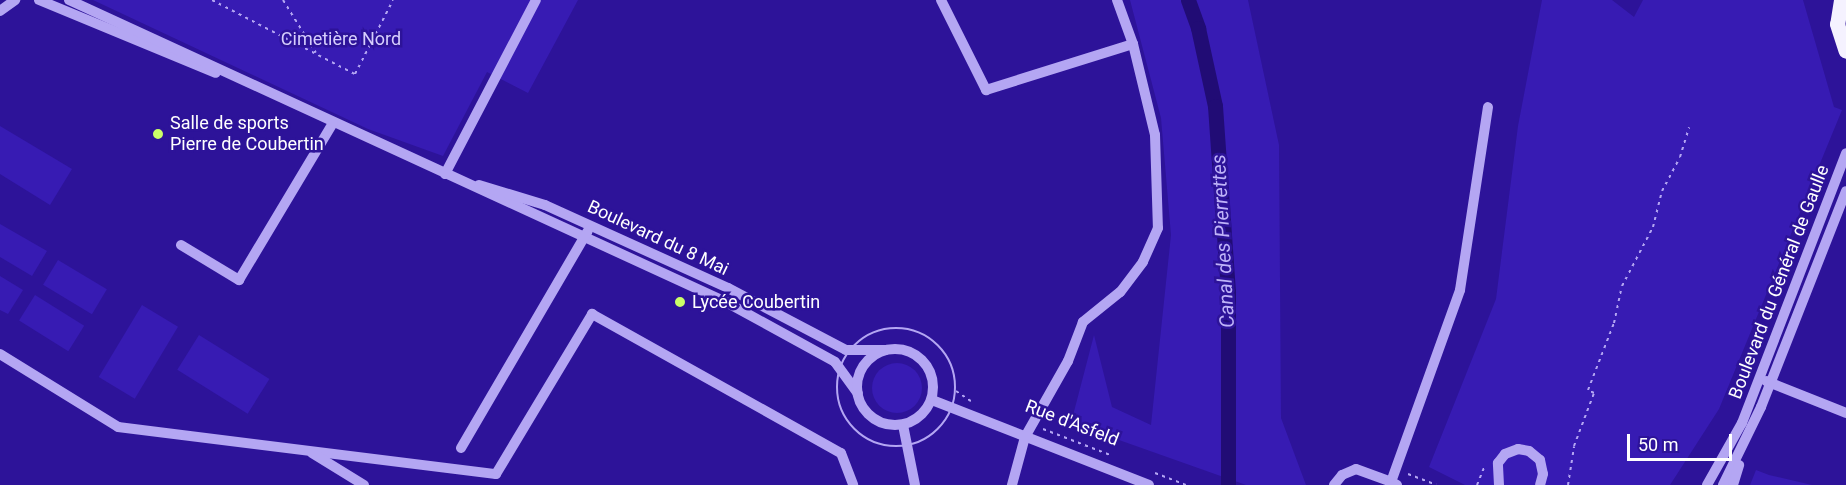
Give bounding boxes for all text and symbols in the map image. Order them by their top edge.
park label: Cimetière Nord [281,28,401,50]
place label: Salle de sports Pierre de Coubertin [170,113,324,156]
marker: Salle de sports Pierre de Coubertin [151,127,165,141]
water label: Canal des Pierrettes [1206,154,1240,328]
street label: Boulevard du Général de Gaulle [1724,162,1834,402]
street label: Boulevard du 8 Mai [584,196,732,280]
place label: Lycée Coubertin [692,291,820,313]
marker: Lycée Coubertin [673,295,687,309]
street label: Rue d'Asfeld [1022,395,1122,451]
scale bar [1630,422,1735,460]
text: 50 m [1638,434,1678,455]

